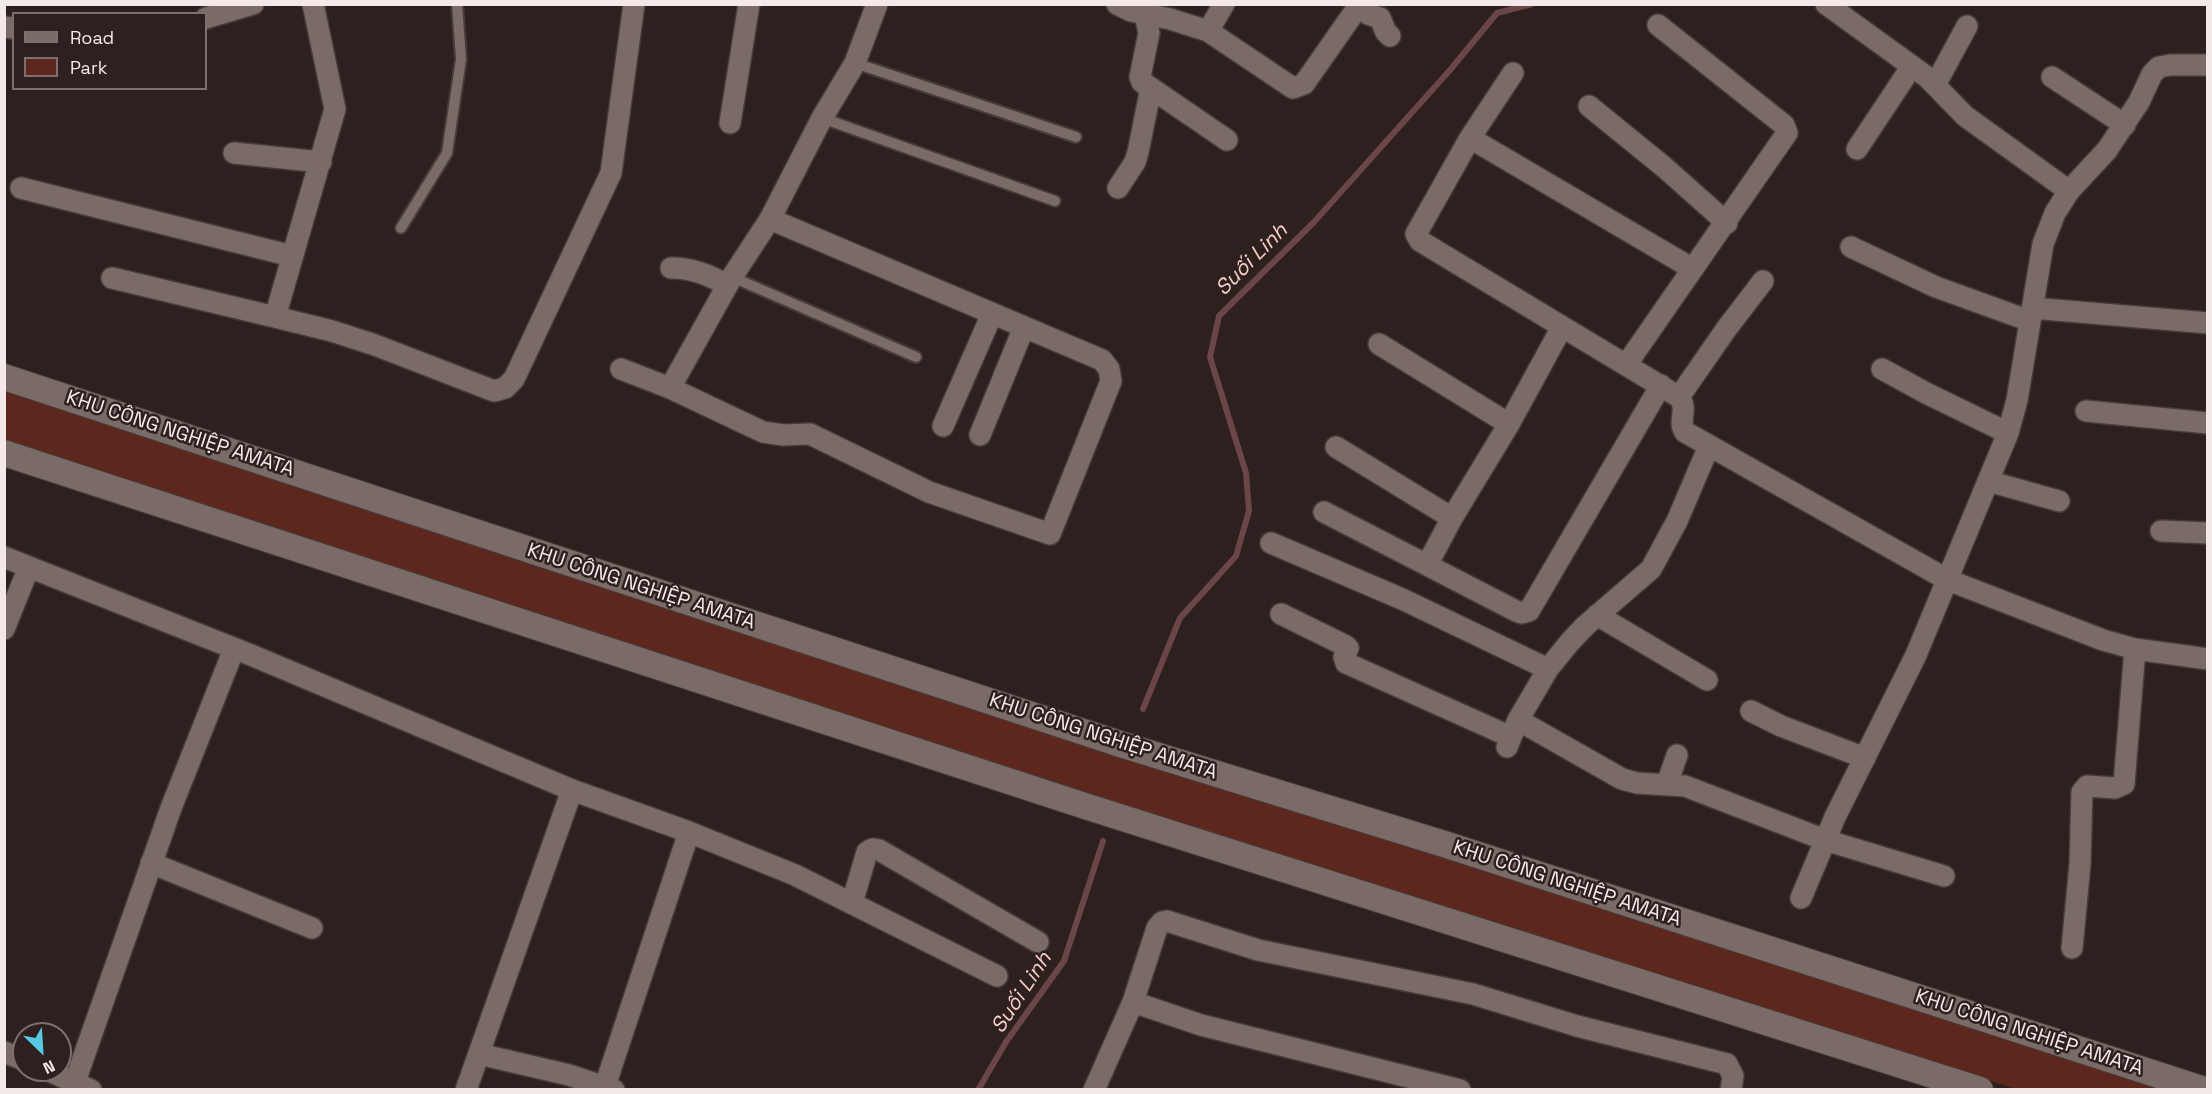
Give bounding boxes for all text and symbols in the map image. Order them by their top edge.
legend [12,12,207,90]
text: Road [70,26,114,49]
text: Park [70,56,107,79]
water label: Suối Linh [1211,219,1293,301]
street label: KHU CÔNG NGHIỆP AMATA [63,386,297,482]
street label: KHU CÔNG NGHIỆP AMATA [524,539,758,635]
street label: KHU CÔNG NGHIỆP AMATA [986,689,1220,785]
street label: KHU CÔNG NGHIỆP AMATA [1450,836,1684,932]
water label: Suối Linh [986,948,1058,1038]
street label: KHU CÔNG NGHIỆP AMATA [1912,985,2146,1081]
north arrow [12,1022,72,1082]
text: N [40,1055,58,1079]

